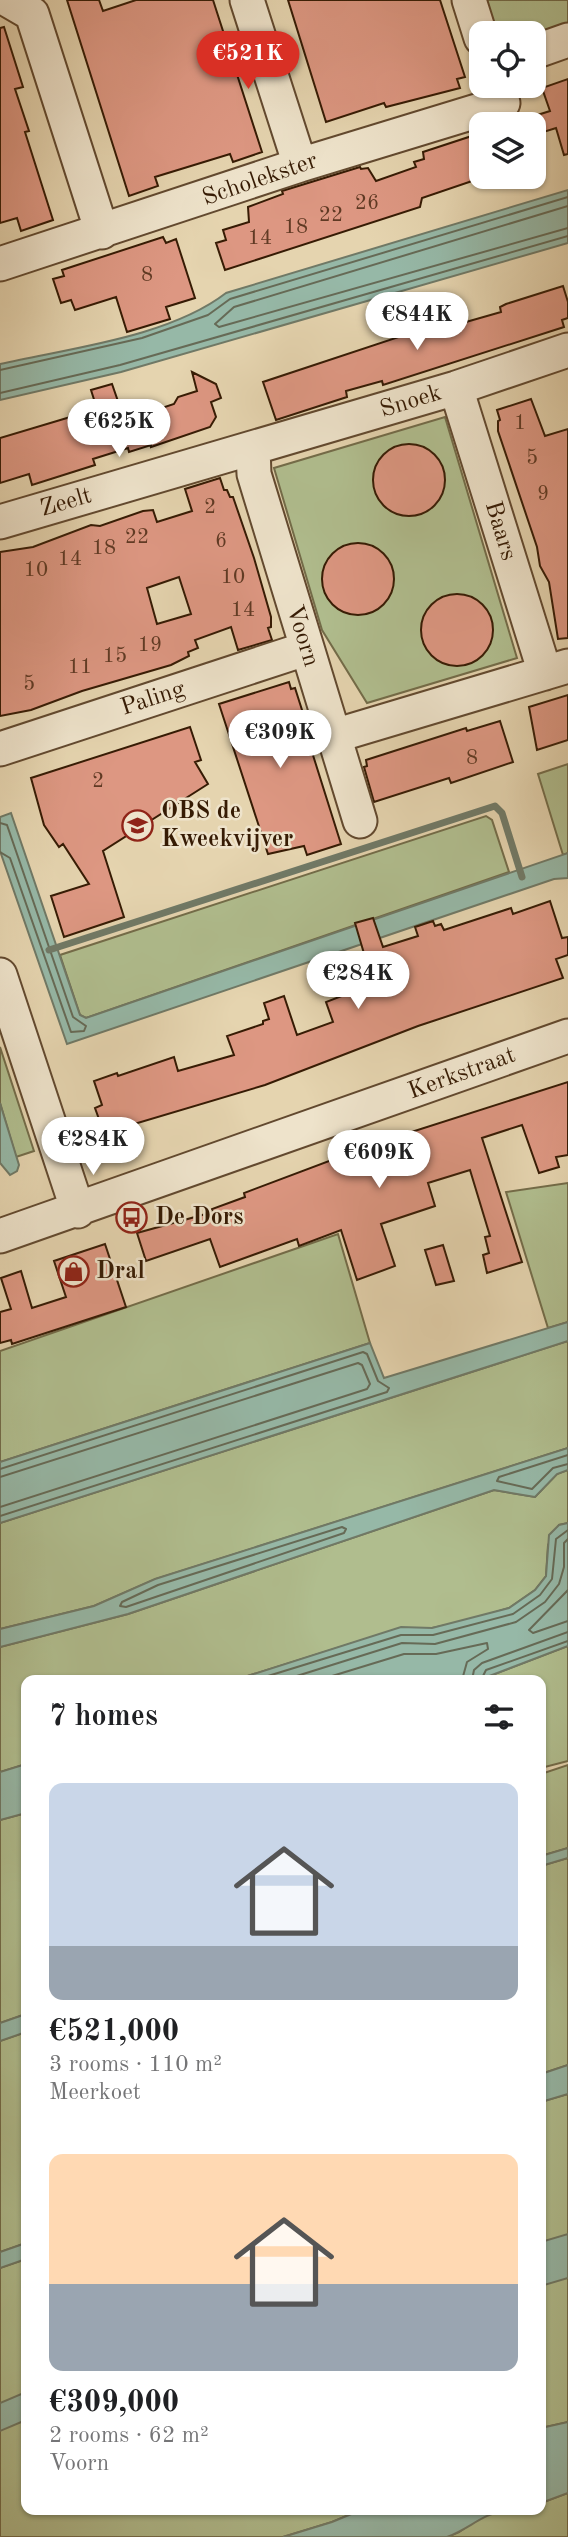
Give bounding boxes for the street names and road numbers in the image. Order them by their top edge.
street label: Scholekster [199,149,321,211]
street label: Snoek [377,381,445,423]
street label: Zeelt [37,484,95,522]
street label: Baars [480,499,520,563]
street label: Voorn [281,602,323,670]
street label: Paling [118,677,188,721]
street label: Kerkstraat [405,1044,519,1104]

